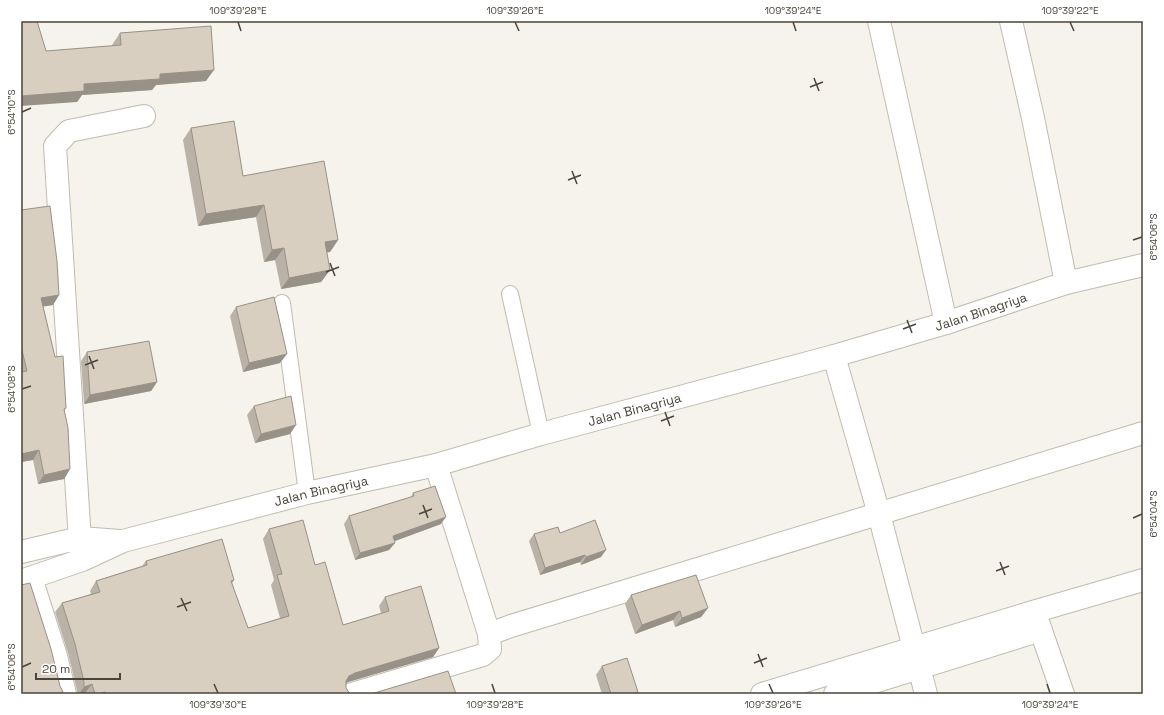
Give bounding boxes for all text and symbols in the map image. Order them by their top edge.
text: 109°39'28"E [209,4,267,17]
text: 109°39'26"E [486,4,544,17]
text: 109°39'24"E [765,4,822,17]
text: 109°39'22"E [1041,4,1099,17]
text: 6°54'10"S [5,89,18,135]
text: 6°54'06"S [1147,213,1160,261]
street label: Jalan Binagriya [933,288,1029,334]
text: 6°54'08"S [5,365,18,413]
street label: Jalan Binagriya [586,388,683,430]
street label: Jalan Binagriya [272,471,370,510]
text: 6°54'04"S [1147,490,1160,538]
text: 6°54'06"S [5,643,18,691]
scale bar [36,655,120,681]
text: 20 m [42,661,70,677]
text: 109°39'30"E [189,698,247,711]
text: 109°39'28"E [466,698,524,711]
text: 109°39'26"E [744,698,802,711]
text: 109°39'24"E [1022,698,1079,711]

